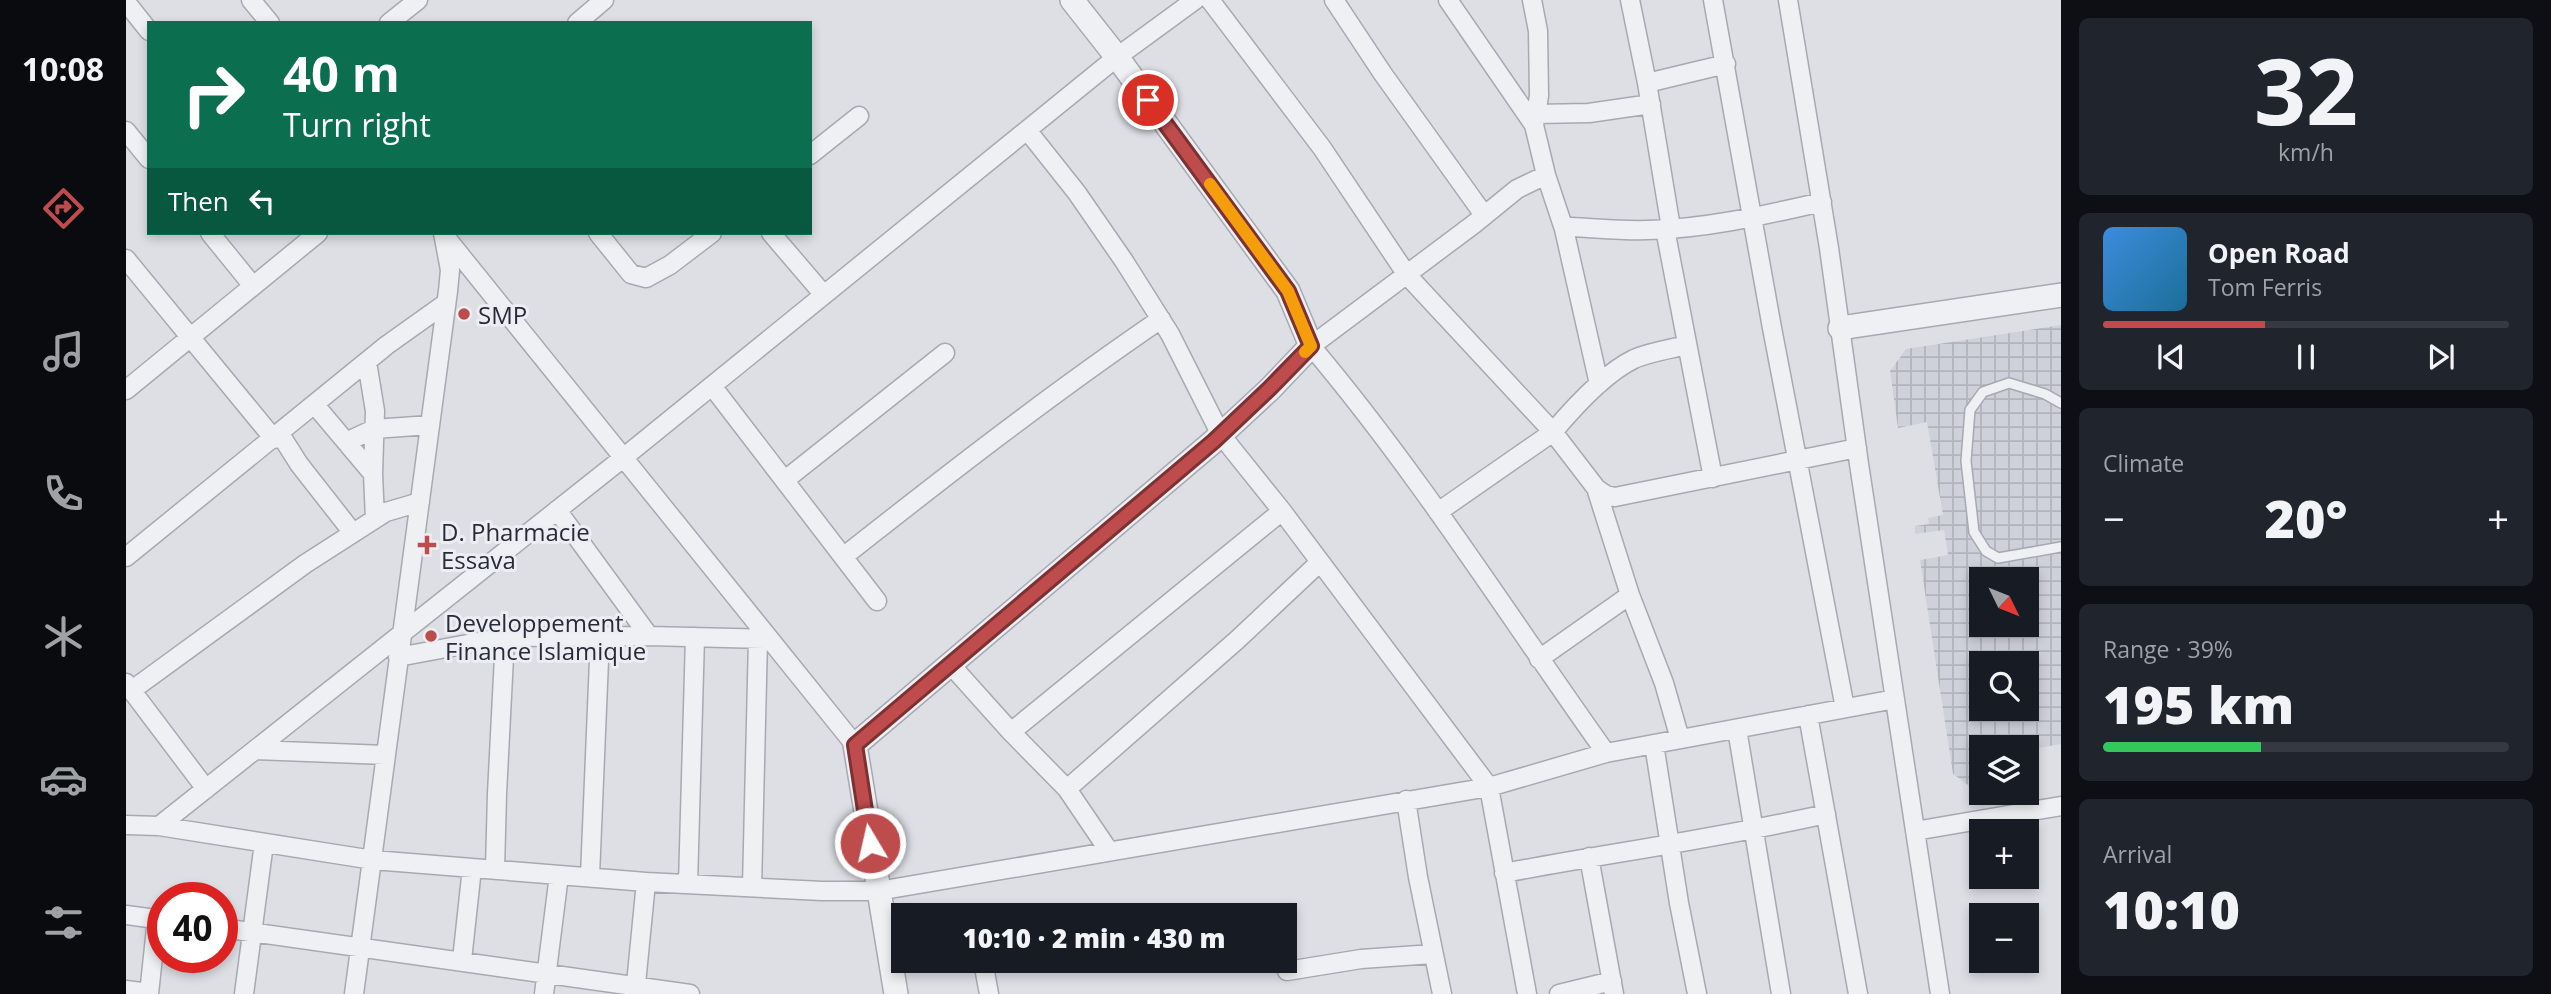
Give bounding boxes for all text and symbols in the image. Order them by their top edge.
text: 32 [2254,28,2358,152]
text: 40 m [283,40,400,106]
text: 10:08 [22,47,104,90]
icon: right [168,49,259,140]
pin [1118,70,1178,130]
icon: arrive [1129,81,1167,119]
text: Turn right [283,103,431,146]
text: km/h [2278,136,2334,168]
icon: left [243,182,281,220]
text: Then [168,183,229,219]
icon: directions [39,184,88,233]
text: Open Road [2208,235,2350,271]
text: Tom Ferris [2208,271,2322,303]
place label: SMP [478,298,527,331]
marker: SMP [456,306,472,322]
icon: music [39,327,88,376]
icon: previous [2152,338,2190,376]
icon: pause [2287,338,2325,376]
icon: next [2422,338,2460,376]
text: Climate [2103,447,2184,479]
icon: phone [39,469,88,518]
text: 20° [2265,482,2347,553]
text: − [2103,492,2125,544]
text: + [2487,492,2509,544]
place label: D. Pharmacie Essava [441,515,590,576]
marker: D. Pharmacie Essava [419,537,435,553]
north arrow [1969,567,2039,637]
map controls [1969,567,2039,973]
place label: Developpement Finance Islamique [445,606,646,667]
icon: climate [39,612,88,661]
marker: Developpement Finance Islamique [423,628,439,644]
text: Range · 39% [2103,633,2233,665]
button: search [1969,651,2039,721]
text: 195 km [2103,668,2294,739]
button: layers [1969,735,2039,805]
icon: car [39,755,88,804]
position arrow [833,806,907,880]
button: + [1969,819,2039,889]
text: Arrival [2103,838,2172,870]
text: 10:10 [2103,873,2240,944]
speed limit sign: 40 [147,882,238,973]
icon: filters [39,898,88,947]
button: − [1969,903,2039,973]
text: 10:10 · 2 min · 430 m [963,920,1225,956]

